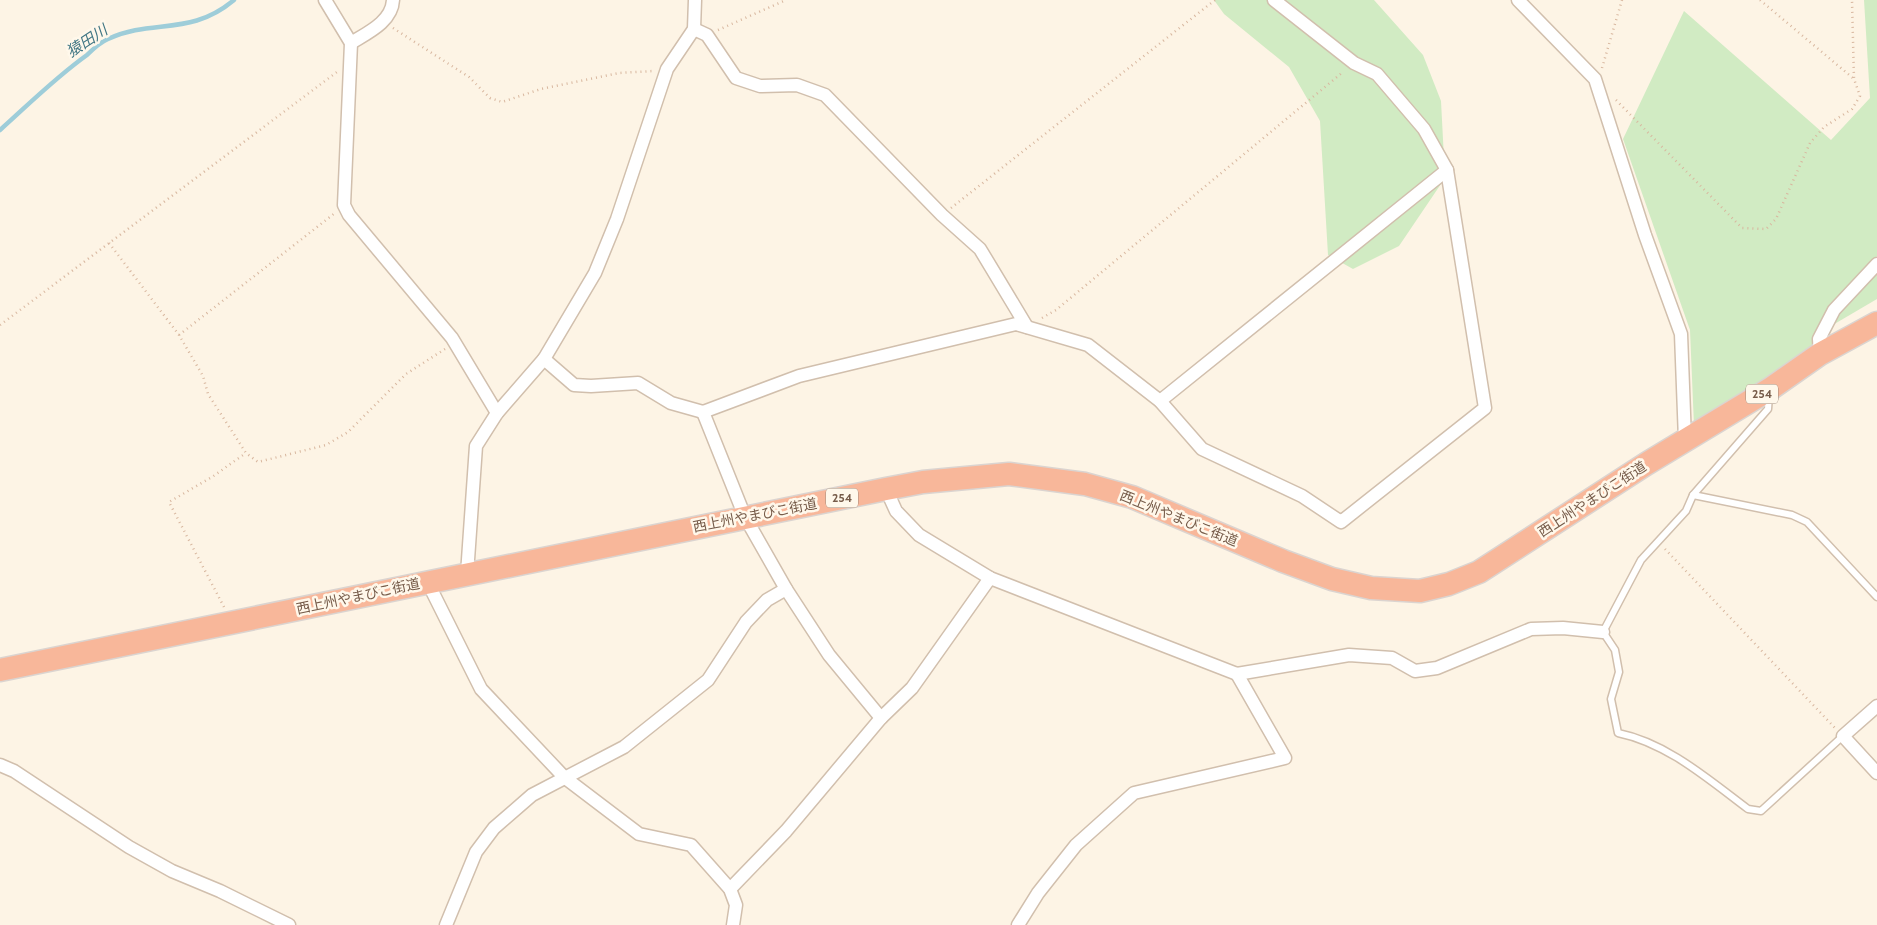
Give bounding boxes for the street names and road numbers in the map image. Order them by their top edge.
road number: 254 [1746,384,1778,404]
street label: 西上州やまびこ街道 [1534,457,1650,541]
street label: 西上州やまびこ街道 [1117,486,1241,550]
road number: 254 [826,488,858,508]
street label: 西上州やまびこ街道 [691,494,819,536]
street label: 西上州やまびこ街道 [295,574,421,618]

